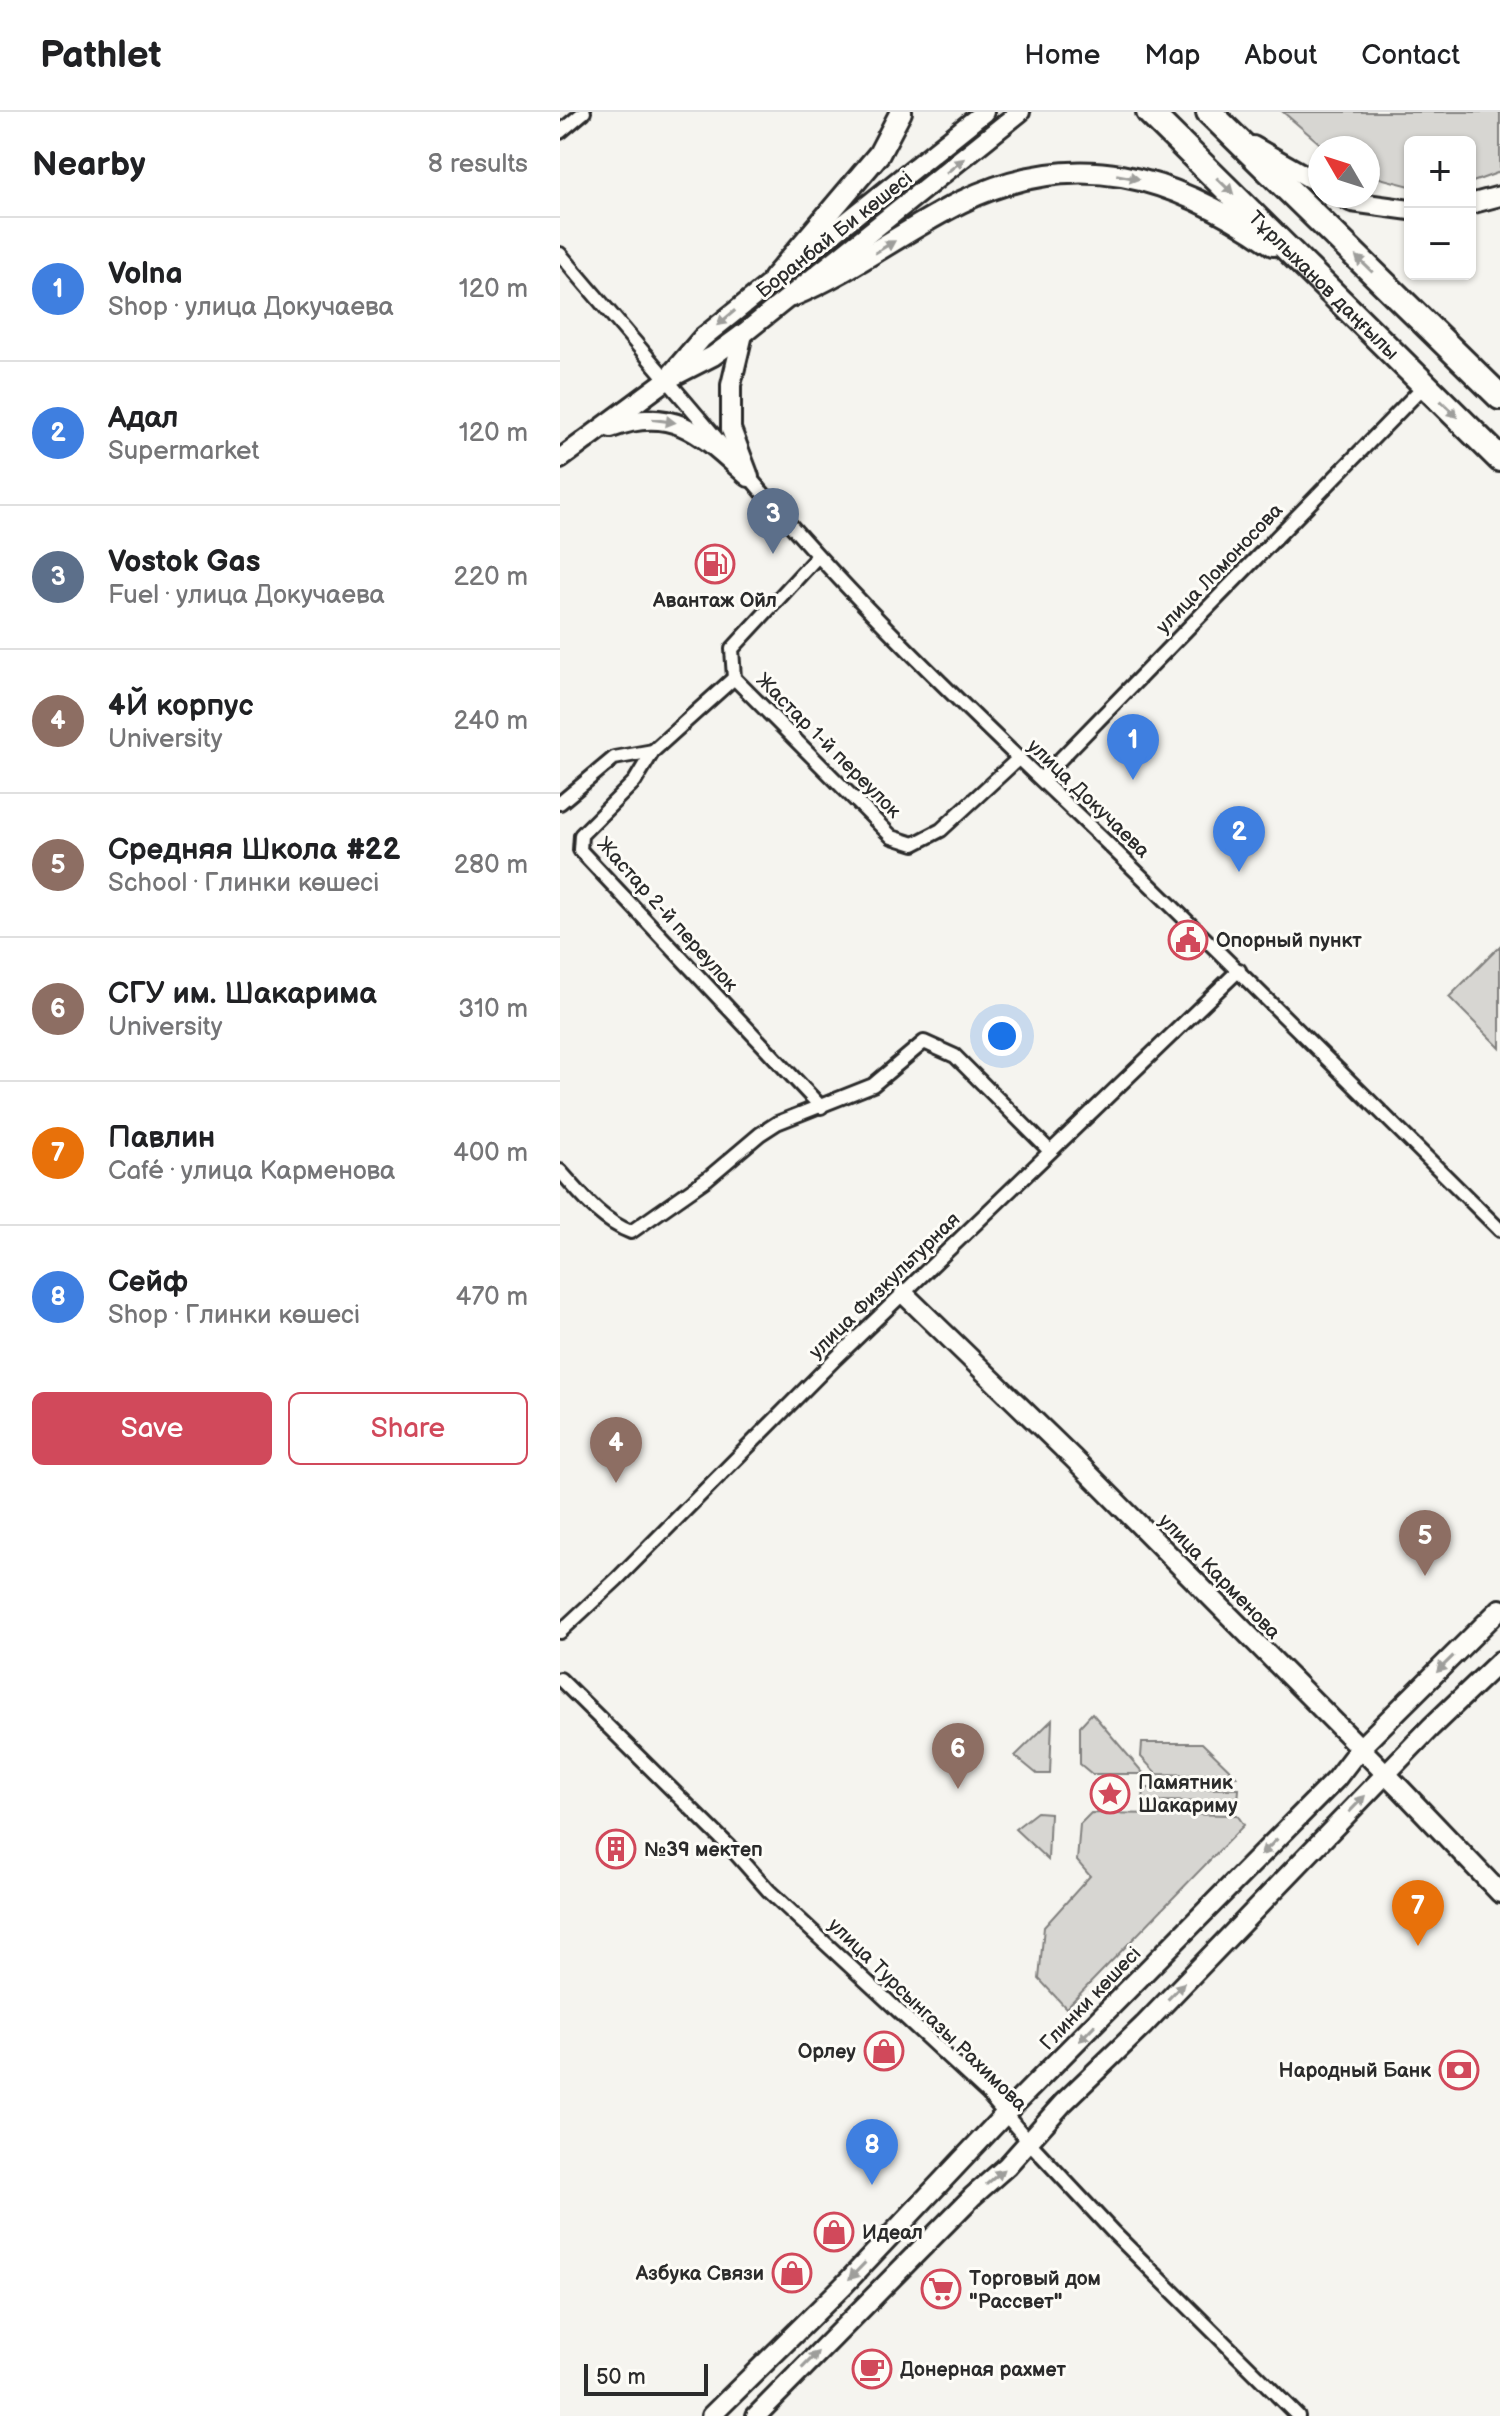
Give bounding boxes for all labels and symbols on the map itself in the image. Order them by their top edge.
north arrow [1308,136,1380,208]
one-way arrow [945,158,965,175]
street label: Боранбай Би көшесі [752,166,917,303]
one-way arrow [1115,171,1140,183]
one-way arrow [1215,176,1234,195]
street label: Тұрлыханов даңғылы [1243,206,1404,365]
one-way arrow [874,240,897,254]
one-way arrow [1355,255,1374,274]
one-way arrow [716,309,736,326]
one-way arrow [1439,399,1458,417]
one-way arrow [652,415,677,428]
pin: 3 [747,488,799,554]
street label: улица Ломоносова [1151,498,1288,639]
fuel station icon: Авантаж Ойл [694,543,736,585]
place label: Авантаж Ойл [652,589,777,613]
street label: Жастар 1-й переулок [751,668,906,823]
pin: 1 [1107,714,1159,780]
street label: улица Докучаева [1022,734,1155,863]
pin: 2 [1213,806,1265,872]
street label: Жастар 2-й переулок [592,833,743,997]
public building icon: Опорный пункт [1167,919,1209,961]
place label: Опорный пункт [1216,929,1362,953]
your location [982,1016,1022,1056]
street label: улица Физкультурная [804,1207,965,1364]
pin: 4 [590,1417,642,1483]
street label: улица Карменова [1153,1509,1285,1645]
pin: 5 [1399,1510,1451,1576]
one-way arrow [1436,1654,1455,1673]
pin: 6 [932,1723,984,1789]
place label: Памятник Шакариму [1138,1771,1238,1818]
place icon: Памятник Шакариму [1089,1773,1131,1815]
one-way arrow [1347,1795,1365,1814]
building icon: №39 мектеп [595,1828,637,1870]
one-way arrow [1260,1837,1279,1856]
place label: №39 мектеп [644,1838,763,1862]
pin: 7 [1392,1880,1444,1946]
street label: улица Турсынгазы Рахимова [823,1913,1032,2116]
street label: Глинки көшесі [1035,1942,1146,2056]
one-way arrow [1167,1982,1185,2001]
one-way arrow [1078,2023,1096,2042]
shop icon: Орлеу [863,2030,905,2072]
place label: Орлеу [798,2040,856,2064]
bank icon: Народный Банк [1438,2049,1480,2091]
place label: Народный Банк [1279,2059,1431,2083]
pin: 8 [846,2119,898,2185]
one-way arrow [984,2169,1004,2186]
shop icon: Идеал [813,2211,855,2253]
place label: Идеал [862,2221,923,2245]
shop icon: Азбука Связи [771,2252,813,2294]
one-way arrow [848,2261,866,2280]
place label: Азбука Связи [635,2262,764,2286]
place label: Торговый дом "Рассвет" [969,2267,1101,2314]
supermarket icon: Торговый дом "Рассвет" [920,2268,962,2310]
cafe icon: Донерная рахмет [851,2348,893,2390]
one-way arrow [801,2351,819,2370]
place label: Донерная рахмет [900,2358,1067,2382]
scale bar [584,2360,708,2396]

